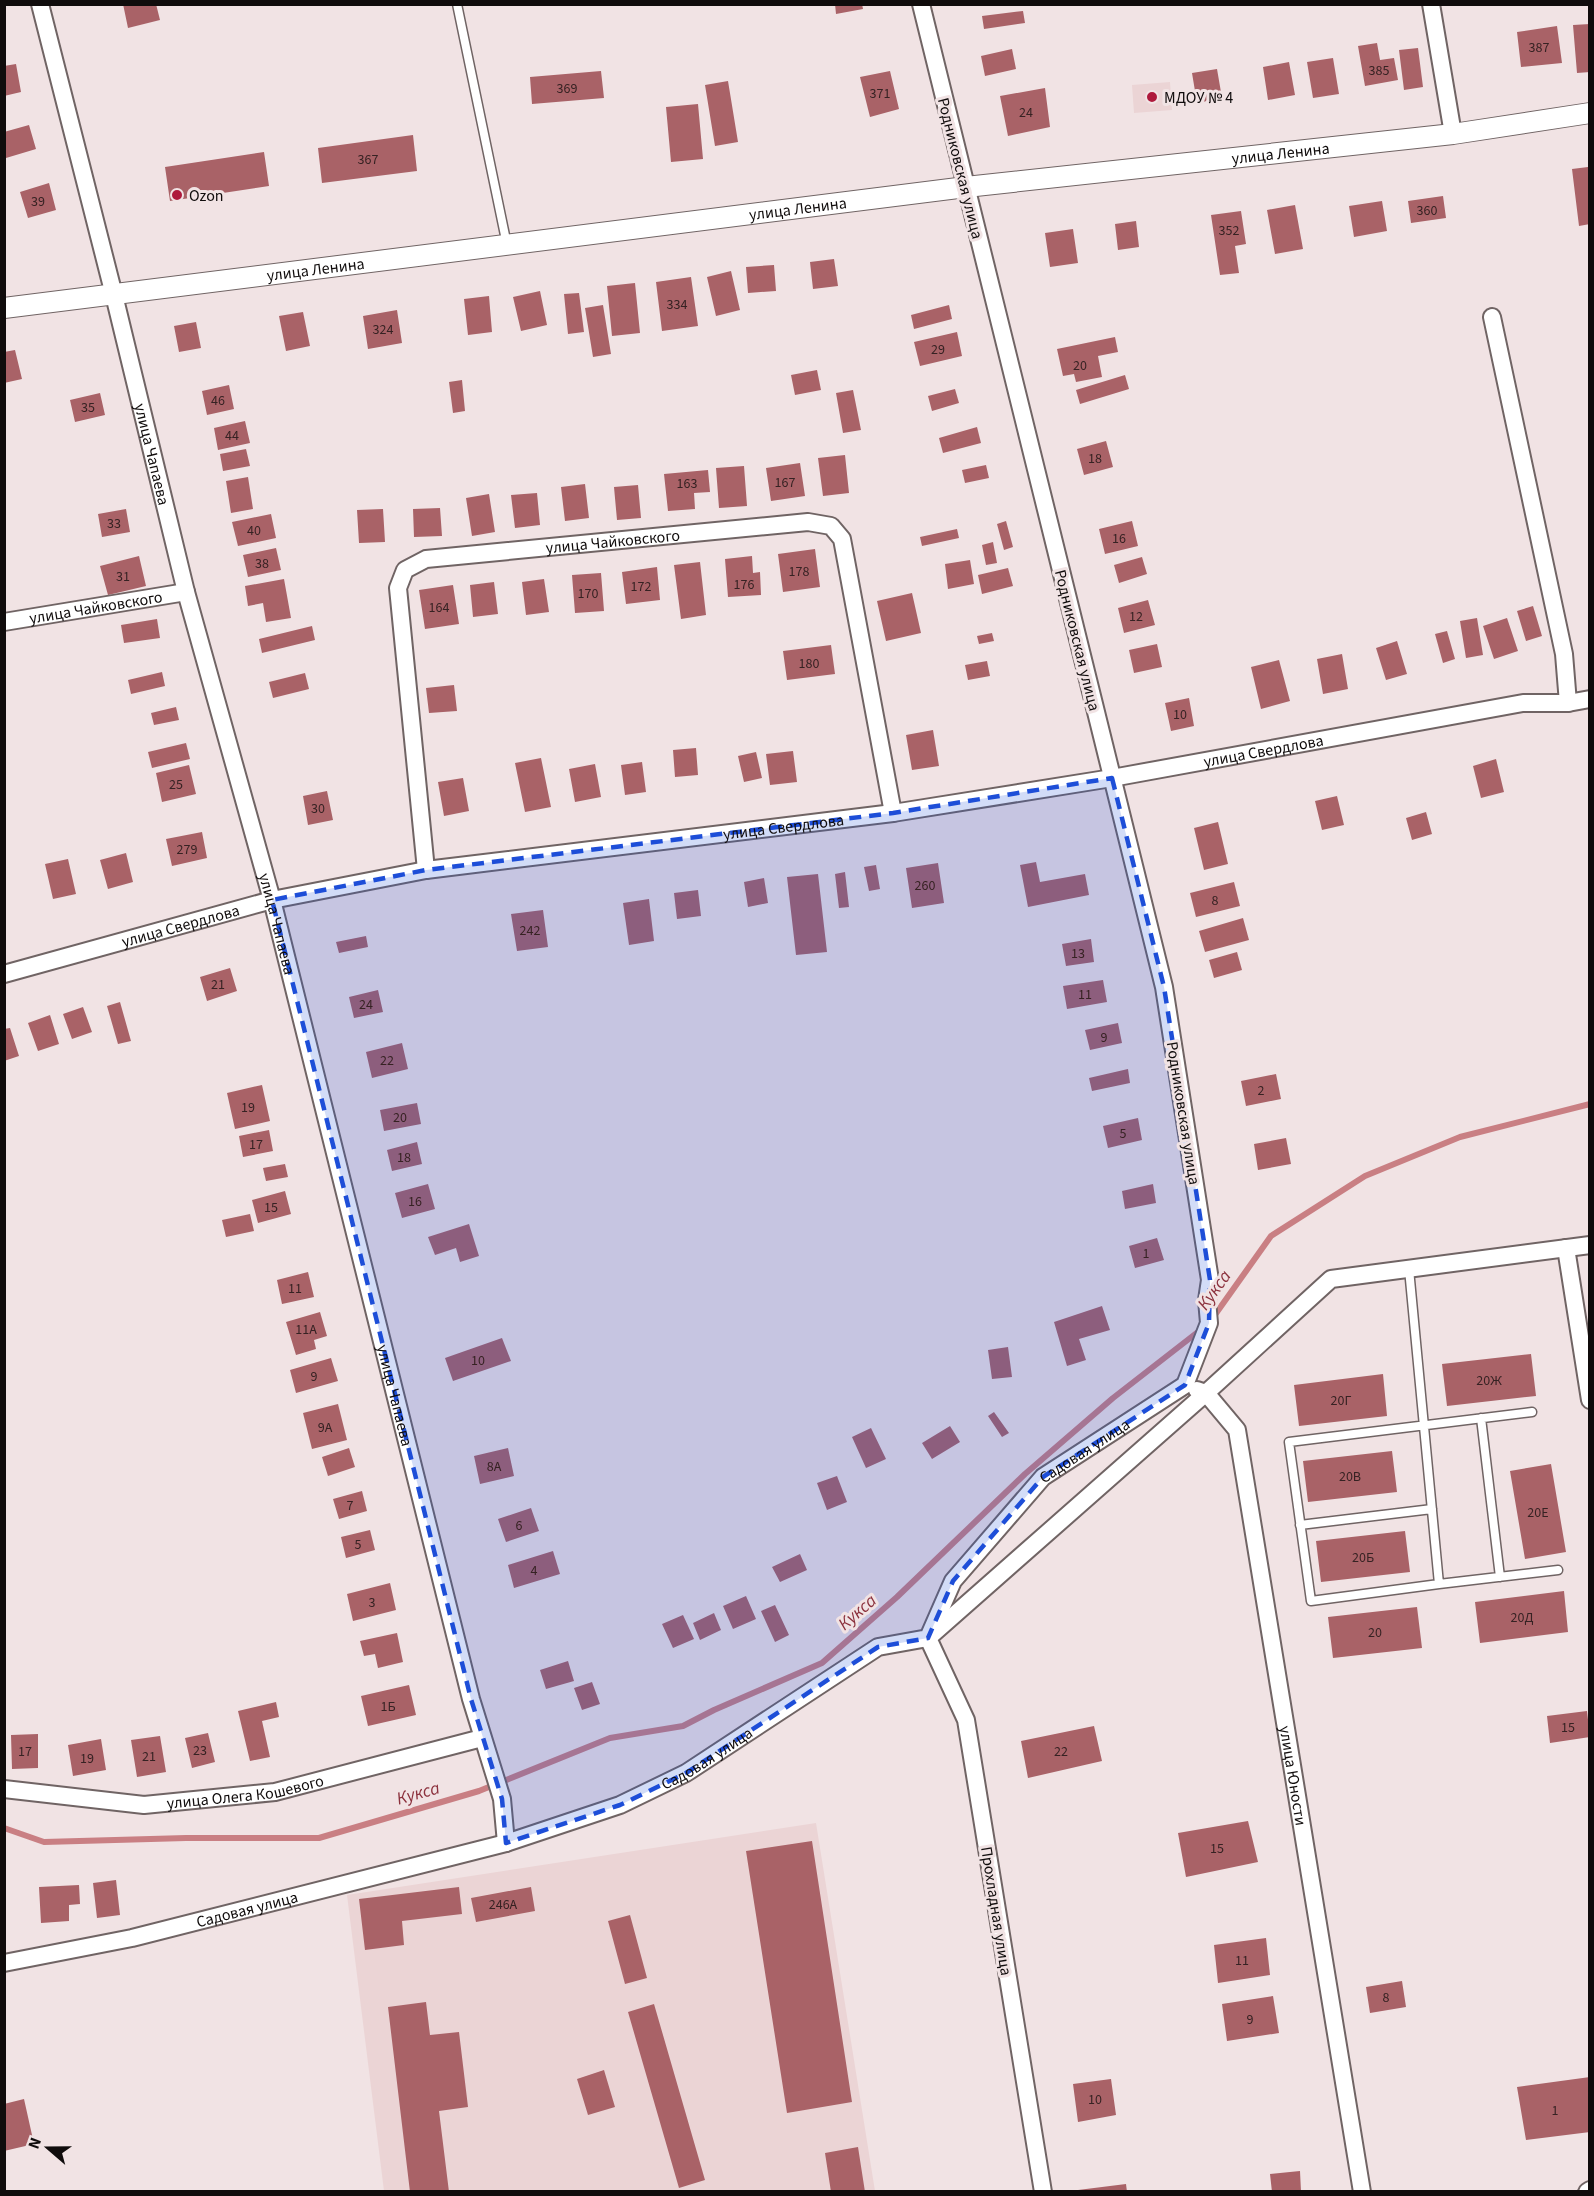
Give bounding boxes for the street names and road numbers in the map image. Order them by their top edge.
street label: Родниковская улица [932,95,988,241]
street label: улица Ленина [1231,138,1331,170]
street label: улица Ленина [748,192,848,226]
street label: улица Ленина [266,253,366,287]
street label: улица Чапаева [129,401,175,507]
street label: улица Чайковского [545,524,681,559]
street label: Родниковская улица [1049,567,1105,713]
street label: улица Чайковского [28,586,164,630]
street label: улица Свердлова [1202,730,1325,773]
street label: улица Свердлова [722,809,845,846]
street label: улица Чапаева [253,871,300,977]
street label: улица Свердлова [119,899,242,953]
street label: Родниковская улица [1161,1040,1205,1186]
street label: улица Чапаева [371,1342,418,1449]
street label: Садовая улица [1035,1414,1134,1489]
street label: Садовая улица [657,1722,757,1796]
street label: улица Юности [1274,1724,1312,1827]
street label: улица Олега Кошевого [166,1770,326,1815]
street label: Прохладная улица [975,1845,1017,1977]
street label: Садовая улица [194,1886,300,1933]

